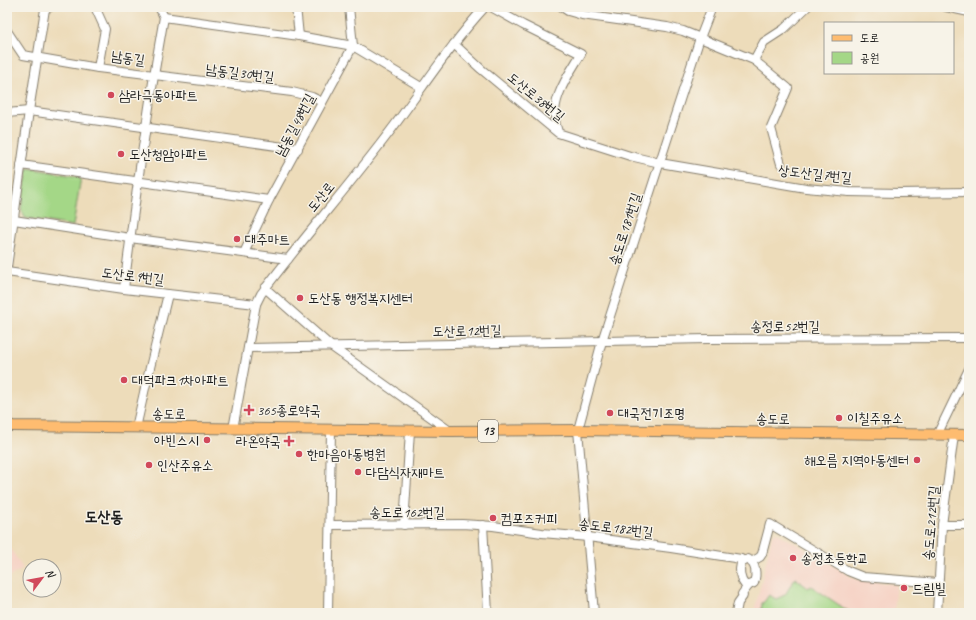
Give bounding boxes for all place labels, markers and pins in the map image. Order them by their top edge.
place label: 삼라극동아파트 [119,87,198,104]
marker: 삼라극동아파트 [106,90,116,100]
place label: 도산청암아파트 [129,146,208,163]
marker: 도산청암아파트 [116,149,126,159]
place label: 대주마트 [245,231,290,248]
marker: 대주마트 [232,234,242,244]
place label: 도산동 행정복지센터 [308,290,413,307]
marker: 도산동 행정복지센터 [295,293,305,303]
place label: 대덕파크1차아파트 [132,372,228,389]
marker: 대덕파크1차아파트 [119,375,129,385]
place label: 365종로약국 [257,402,321,419]
marker: 365종로약국 [244,405,254,415]
place label: 대국전기조명 [618,405,686,422]
marker: 대국전기조명 [605,408,615,418]
place label: 이칠주유소 [847,410,903,427]
marker: 이칠주유소 [834,413,844,423]
place label: 아빈스시 [154,432,199,449]
place label: 라온약국 [236,433,281,450]
marker: 아빈스시 [202,435,212,445]
marker: 라온약국 [284,436,294,446]
place label: 한마음아동병원 [307,446,386,463]
marker: 한마음아동병원 [294,449,304,459]
place label: 해오름 지역아동센터 [804,452,909,469]
marker: 해오름 지역아동센터 [912,455,922,465]
place label: 인산주유소 [157,457,213,474]
marker: 인산주유소 [144,460,154,470]
place label: 다담식자재마트 [366,464,445,481]
marker: 다담식자재마트 [353,467,363,477]
place label: 컴포즈커피 [501,510,557,527]
marker: 컴포즈커피 [488,513,498,523]
place label: 송정초등학교 [801,550,869,567]
marker: 송정초등학교 [788,553,798,563]
place label: 드림빌 [912,580,947,597]
marker: 드림빌 [899,583,909,593]

